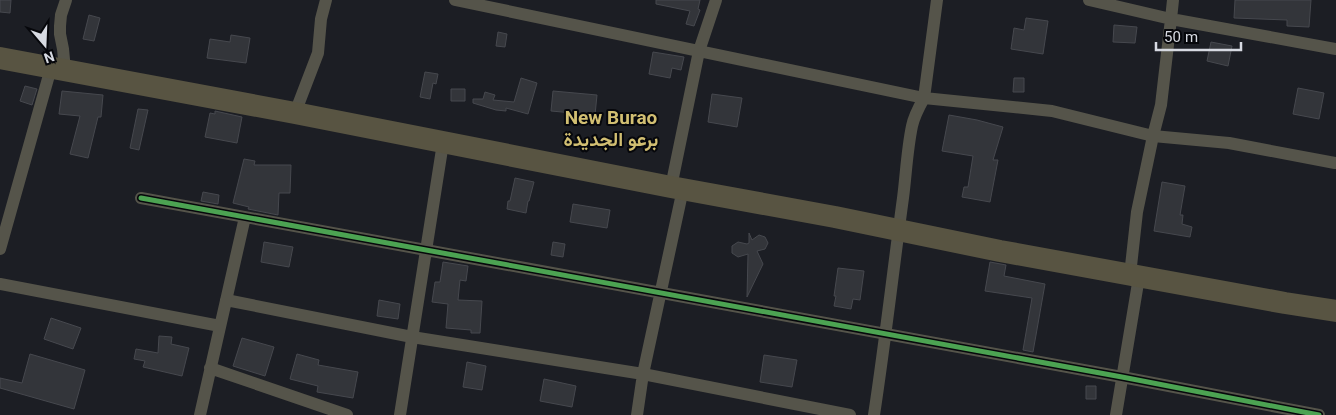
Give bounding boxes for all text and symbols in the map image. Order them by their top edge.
north arrow [20,20,70,70]
scale bar [1156,20,1241,52]
text: 50 m [1164,27,1198,50]
text: N [40,43,57,67]
district label: New Burao برعو الجديدة [564,105,658,156]

